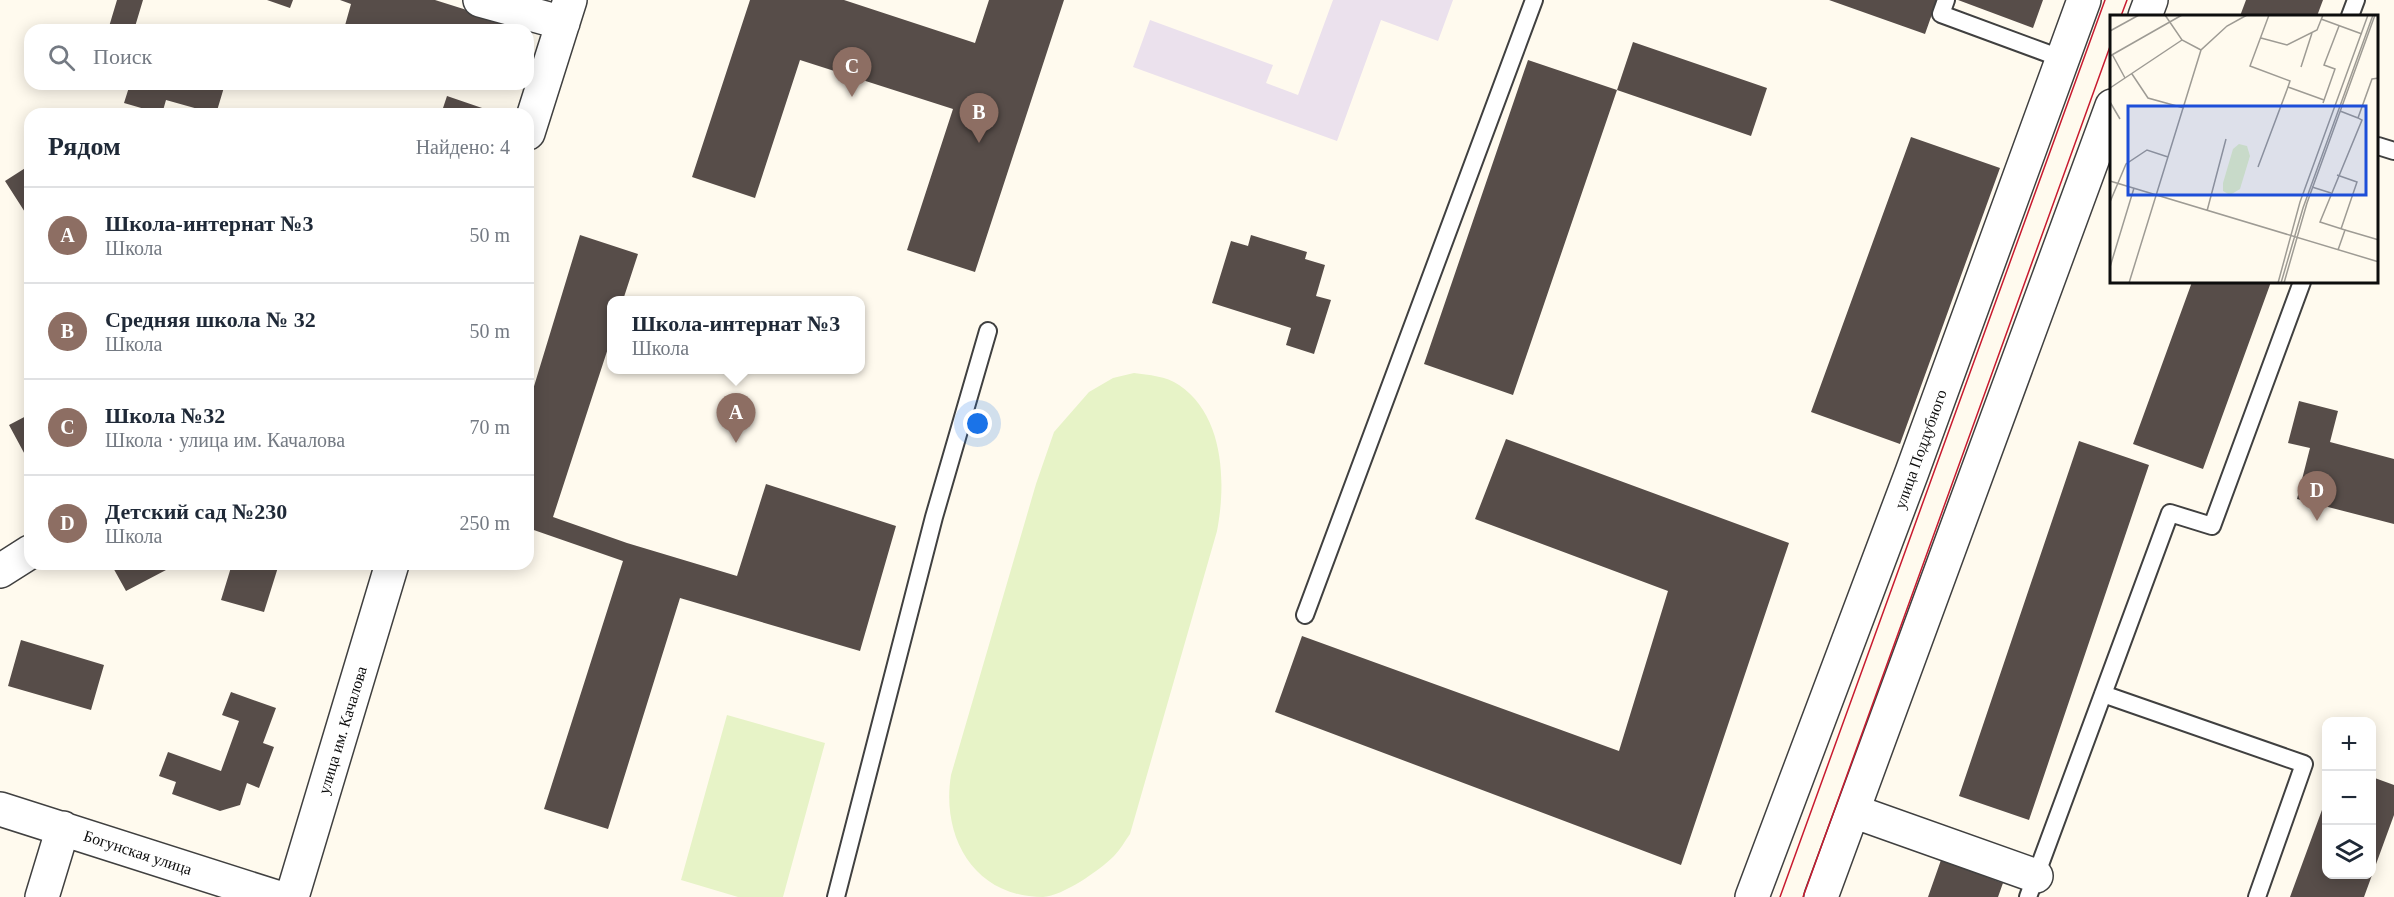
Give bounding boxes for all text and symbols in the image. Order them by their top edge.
inset map [2110,15,2379,284]
search box [24,24,534,90]
icon: search [45,41,78,74]
text: Поиск [93,44,152,69]
pin: C [832,48,872,97]
pin: B [960,94,998,143]
text: Рядом [48,132,121,161]
text: Найдено: 4 [416,136,510,158]
text: Школа-интернат №3 [105,211,314,236]
text: A [60,224,75,246]
text: 50 m [469,224,510,246]
text: Школа [105,237,162,259]
popup [607,296,865,374]
text: Средняя школа № 32 [105,307,316,332]
text: Школа-интернат №3 [632,311,840,336]
text: B [61,320,74,342]
text: 50 m [469,320,510,342]
text: Школа [105,333,162,355]
text: Школа [632,337,689,359]
street label: улица Поддубного [1891,387,1951,511]
pin: A [716,394,756,443]
text: Школа №32 [105,403,225,428]
your location [963,409,992,438]
text: C [60,416,75,438]
text: 70 m [469,416,510,438]
text: Школа · улица им. Качалова [105,429,345,451]
pin: D [2298,472,2336,521]
text: Детский сад №230 [105,499,287,524]
text: D [60,512,75,534]
text: 250 m [459,512,510,534]
text: Школа [105,525,162,547]
street label: улица им. Качалова [315,664,371,796]
map controls [2322,717,2376,879]
button: + [2322,717,2376,771]
button: − [2322,771,2376,825]
button: layers [2322,825,2376,879]
street label: Богунская улица [81,827,194,879]

